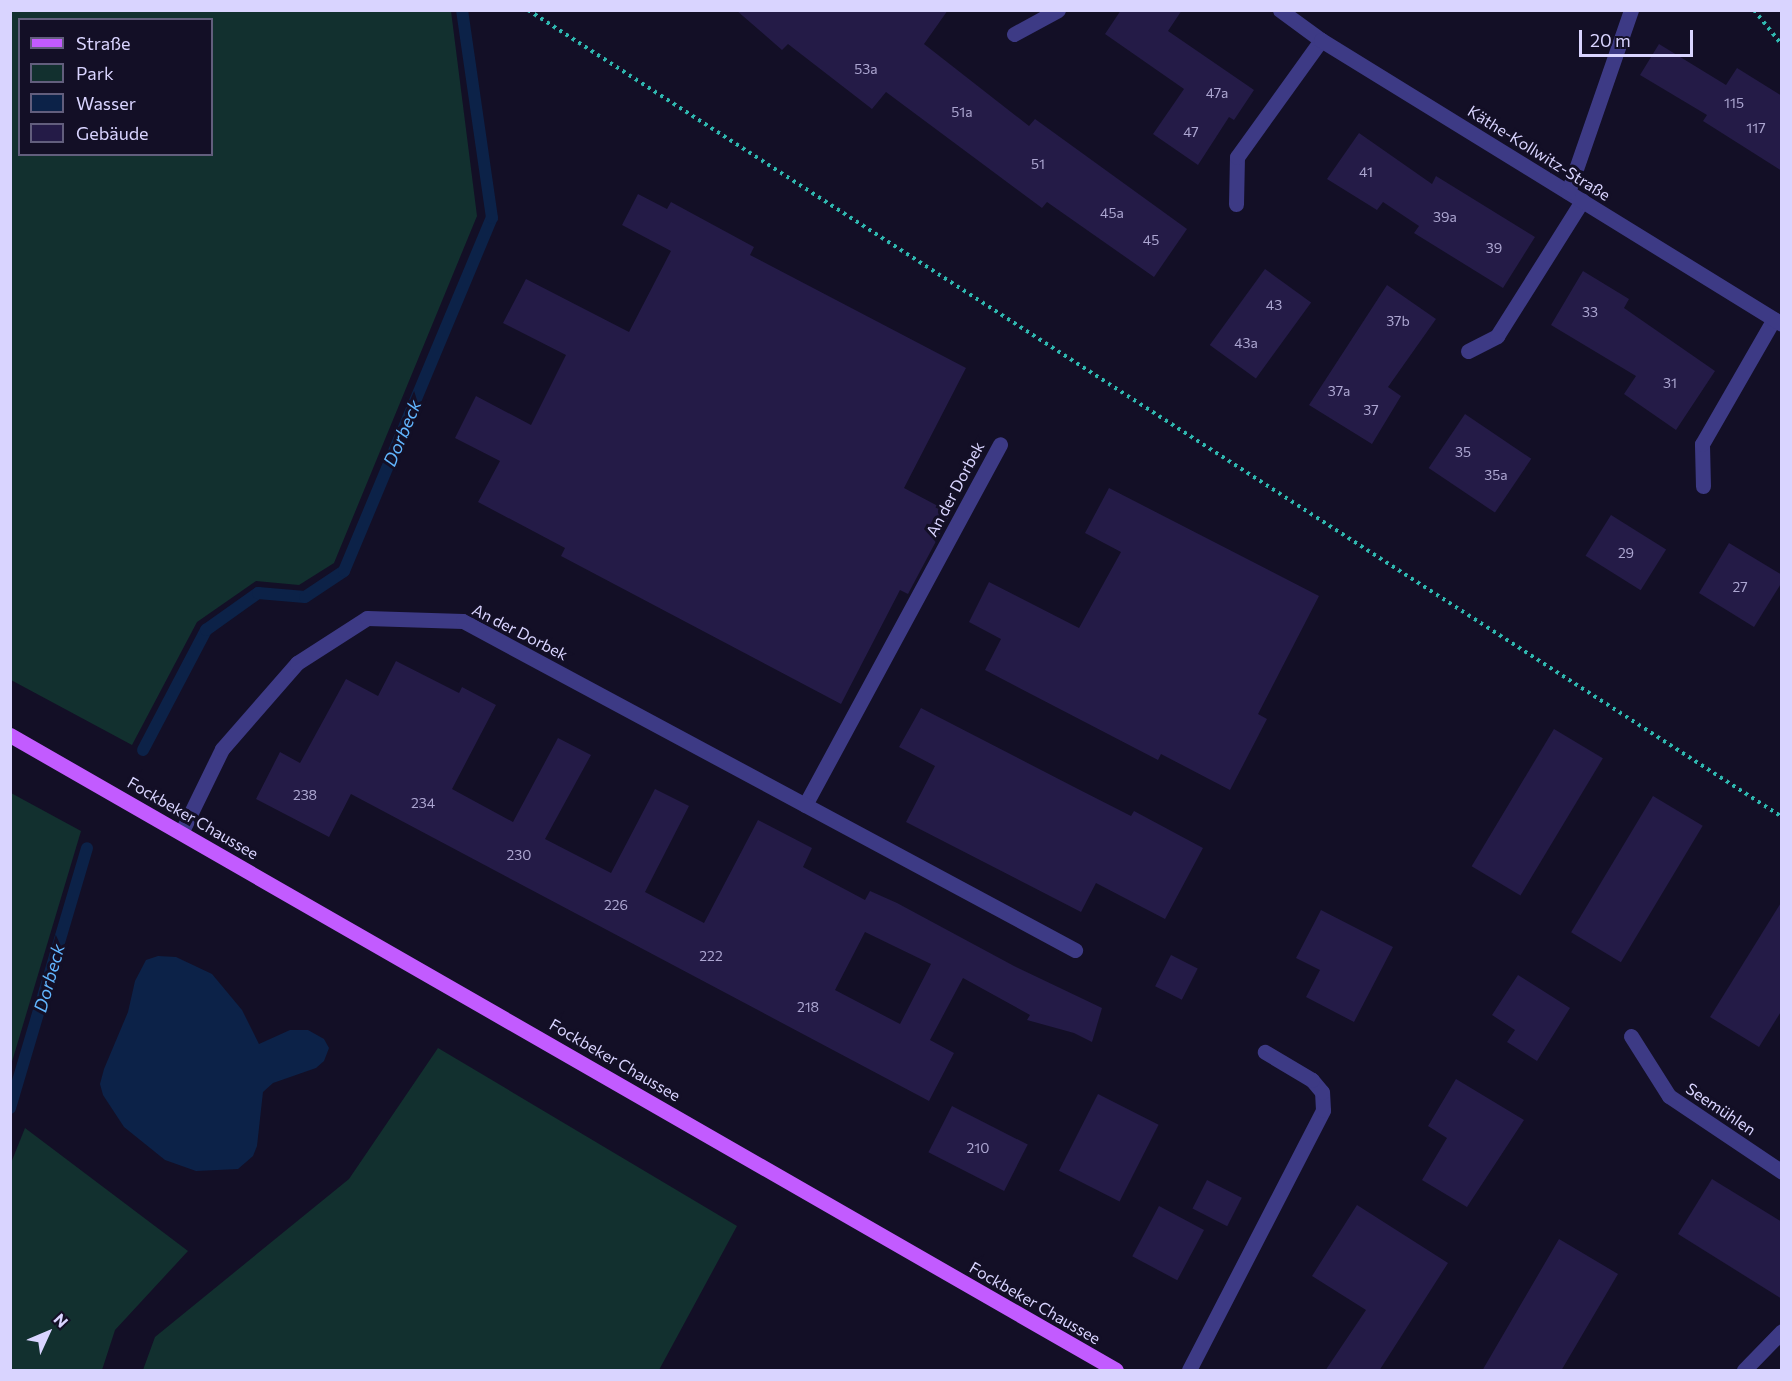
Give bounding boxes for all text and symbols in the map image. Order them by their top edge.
legend [18,18,213,156]
scale bar [1582,18,1696,56]
text: 20 m [1590,29,1631,51]
text: Straße [76,32,131,54]
house number: 53a [854,61,878,77]
text: Park [76,62,114,84]
house number: 47a [1206,85,1228,101]
text: Wasser [76,92,136,114]
house number: 115 [1724,95,1744,111]
street label: Käthe-Kollwitz-Straße [1464,101,1614,205]
house number: 51a [951,104,973,120]
house number: 117 [1746,120,1766,136]
text: Gebäude [76,122,149,144]
house number: 47 [1183,124,1199,140]
house number: 51 [1031,156,1045,172]
house number: 41 [1359,164,1373,180]
house number: 45a [1100,205,1124,221]
house number: 39a [1433,209,1457,225]
house number: 45 [1143,232,1159,248]
house number: 39 [1486,240,1502,256]
house number: 43 [1266,297,1282,313]
house number: 33 [1582,304,1598,320]
house number: 37b [1386,313,1410,329]
house number: 43a [1234,335,1258,351]
house number: 31 [1663,375,1677,391]
house number: 37a [1328,383,1350,399]
water label: Dorbeck [378,397,426,469]
house number: 37 [1363,402,1379,418]
street label: An der Dorbek [922,438,988,540]
house number: 35 [1455,444,1471,460]
house number: 35a [1484,467,1508,483]
house number: 29 [1618,545,1634,561]
house number: 27 [1732,579,1748,595]
street label: An der Dorbek [469,600,571,664]
street label: Fockbeker Chaussee [124,773,262,863]
house number: 238 [293,787,317,803]
house number: 234 [411,795,435,811]
house number: 230 [507,847,531,863]
house number: 226 [604,897,628,913]
water label: Dorbeck [29,941,69,1015]
house number: 222 [699,948,723,964]
house number: 218 [797,999,819,1015]
street label: Fockbeker Chaussee [546,1015,684,1105]
street label: Seemühlen [1682,1079,1760,1139]
house number: 210 [967,1140,989,1156]
street label: Fockbeker Chaussee [966,1258,1104,1348]
north arrow [18,1303,78,1363]
text: N [50,1309,72,1331]

